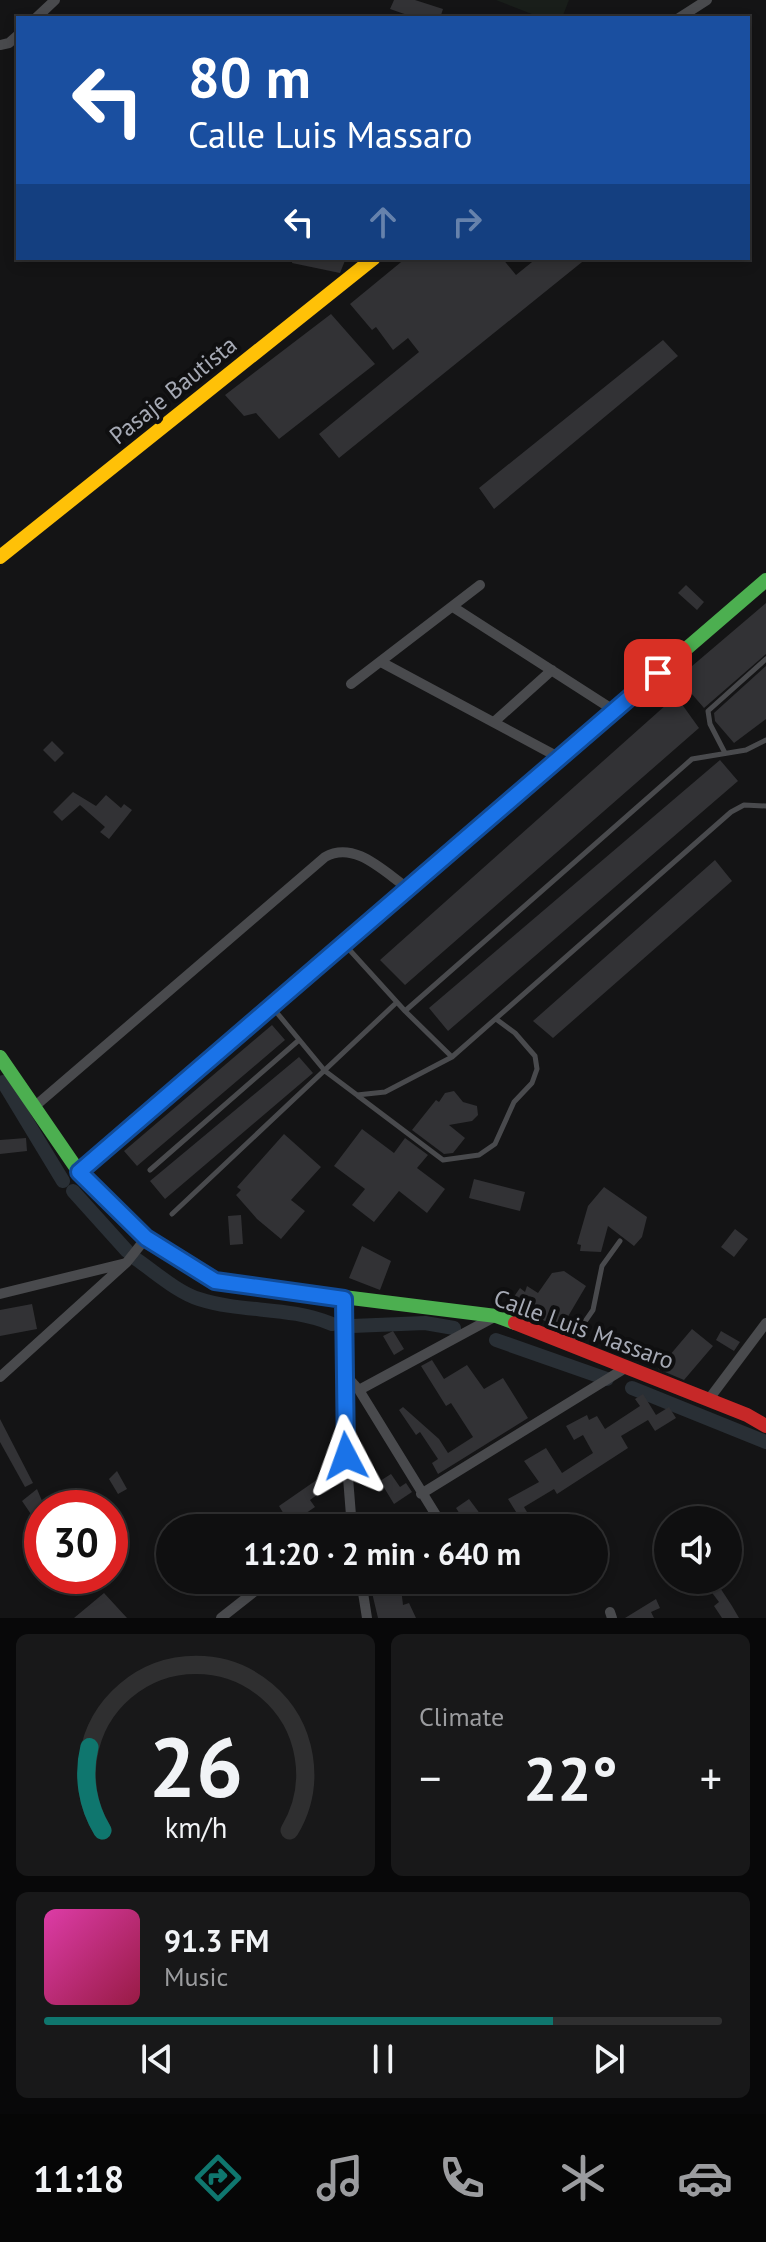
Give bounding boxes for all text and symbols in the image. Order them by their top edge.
text: 80 m [188,41,311,113]
icon: left [56,48,160,152]
text: Calle Luis Massaro [188,111,472,158]
icon: left [277,200,321,244]
icon: ahead [361,200,405,244]
icon: right [445,200,489,244]
street label: Pasaje Bautista [103,329,243,451]
pin [624,639,692,707]
icon: arrive [636,651,680,695]
street label: Calle Luis Massaro [490,1282,678,1376]
position arrow [304,1414,388,1498]
speed limit sign: 30 [24,1490,128,1594]
map controls [654,1506,742,1594]
button: sound [654,1506,742,1594]
text: 11:20 · 2 min · 640 m [243,1534,521,1573]
text: Climate [419,1700,504,1733]
text: 26 [148,1712,243,1820]
text: 22° [523,1739,618,1817]
text: − [419,1749,441,1806]
text: + [700,1749,722,1806]
text: km/h [164,1809,227,1846]
text: 91.3 FM [164,1921,269,1960]
text: Music [164,1960,228,1993]
icon: previous [135,2037,179,2081]
icon: pause [361,2037,405,2081]
icon: next [587,2037,631,2081]
icon: directions [190,2150,246,2206]
icon: music [312,2150,368,2206]
icon: phone [434,2150,490,2206]
icon: climate [555,2150,611,2206]
icon: car [677,2150,733,2206]
text: 11:18 [33,2155,124,2202]

